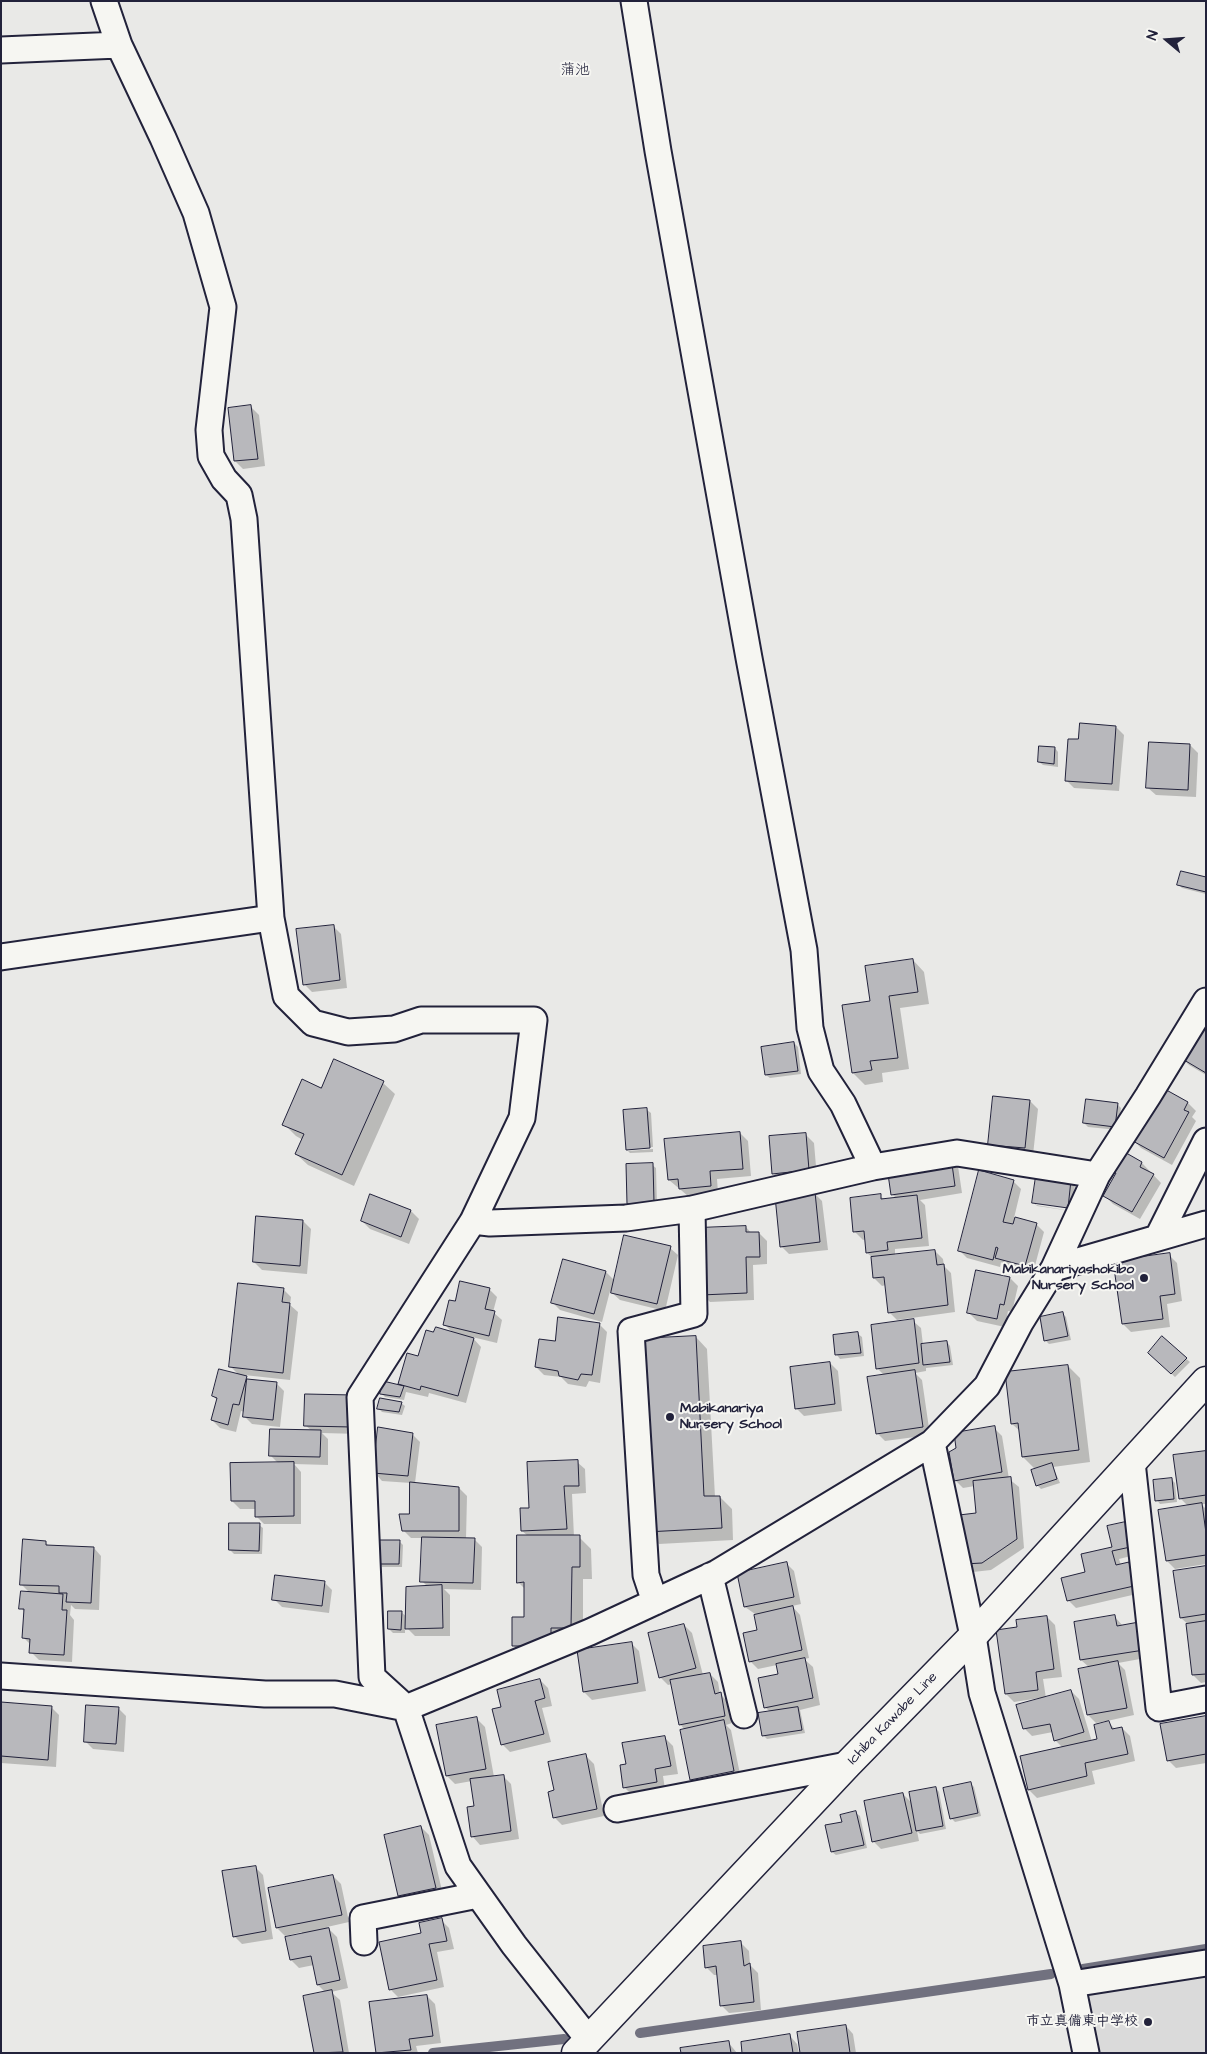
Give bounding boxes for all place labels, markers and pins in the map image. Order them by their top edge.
place label: Mabikanariyashokibo Nursery School [1003,1262,1134,1294]
marker: Mabikanariyashokibo Nursery School [1138,1272,1150,1284]
place label: Mabikanariya Nursery School [680,1401,782,1434]
marker: Mabikanariya Nursery School [664,1411,676,1423]
place label: 市立真備東中学校 [1026,2014,1138,2030]
marker: 市立真備東中学校 [1142,2016,1154,2028]

